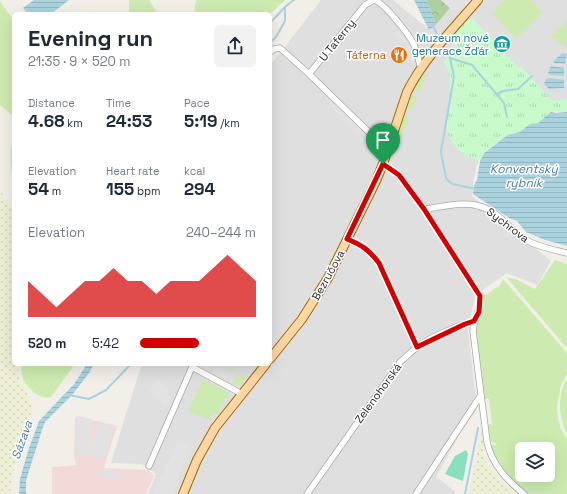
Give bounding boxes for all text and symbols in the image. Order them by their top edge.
street label: U Taferny [316,16,358,64]
text: Evening run [28,24,153,52]
button: share [214,25,256,67]
place label: Muzeum nové generace Žďár [412,31,489,58]
museum icon: Muzeum nové generace Žďár [492,34,512,54]
restaurant icon: Táferna [389,45,409,65]
place label: Táferna [346,48,387,62]
text: 21:35 · 9 × 520 m [28,53,130,70]
text: Distance [28,96,75,110]
text: Time [106,96,131,110]
text: Pace [184,96,210,110]
text: 4.68 [28,110,64,132]
text: 24:53 [106,110,152,132]
text: 5:19 [184,110,217,132]
text: km [64,116,83,130]
text: /km [217,116,240,130]
pin [366,123,400,164]
icon: arrive [372,129,394,151]
water label: Konventský rybník [490,161,559,191]
text: Elevation [28,164,76,178]
text: Heart rate [106,164,159,178]
text: kcal [184,164,205,178]
text: 54 [28,178,49,200]
text: 155 [106,178,134,200]
text: 294 [184,178,215,200]
text: m [49,184,61,198]
text: bpm [134,184,161,198]
street label: Sychrova [484,205,532,246]
text: Elevation [28,224,85,241]
text: 240–244 m [186,224,256,241]
street label: Bezručova [308,247,348,303]
text: 520 m [28,335,66,352]
text: 5:42 [92,335,119,352]
street label: Zelenohorská [351,360,405,426]
water label: Sázava [8,418,36,462]
map controls [515,442,555,482]
button: layers [515,442,555,482]

